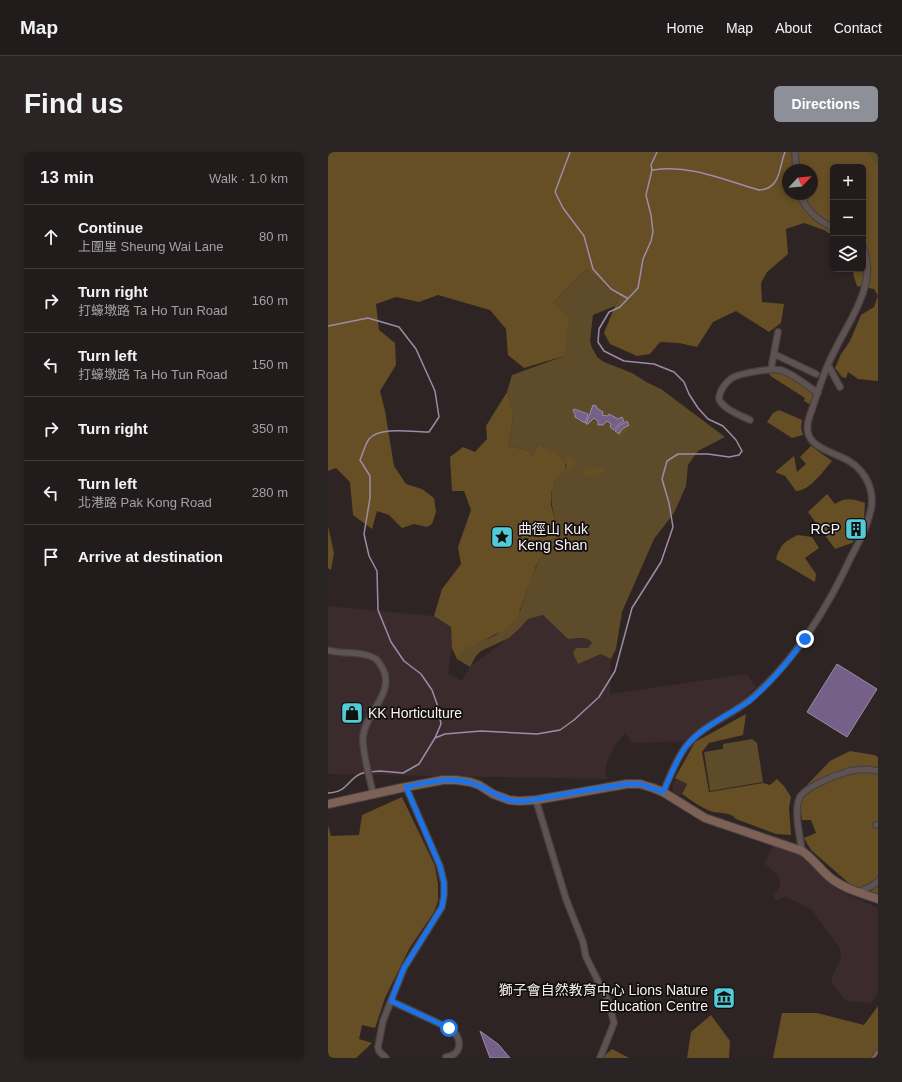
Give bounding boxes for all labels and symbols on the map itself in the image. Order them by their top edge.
north arrow [782,164,818,200]
building icon: RCP [843,516,869,542]
place label: 曲徑山 Kuk Keng Shan [518,521,589,553]
place label: RCP [810,521,840,537]
place icon: 曲徑山 Kuk Keng Shan [489,524,515,550]
route end [796,630,814,648]
shop icon: KK Horticulture [339,700,365,726]
place label: KK Horticulture [368,705,462,721]
place label: 獅子會自然教育中心 Lions Nature Education Centre [499,982,708,1014]
museum icon: 獅子會自然教育中心 Lions Nature Education Centre [711,985,737,1011]
route start [440,1019,458,1037]

